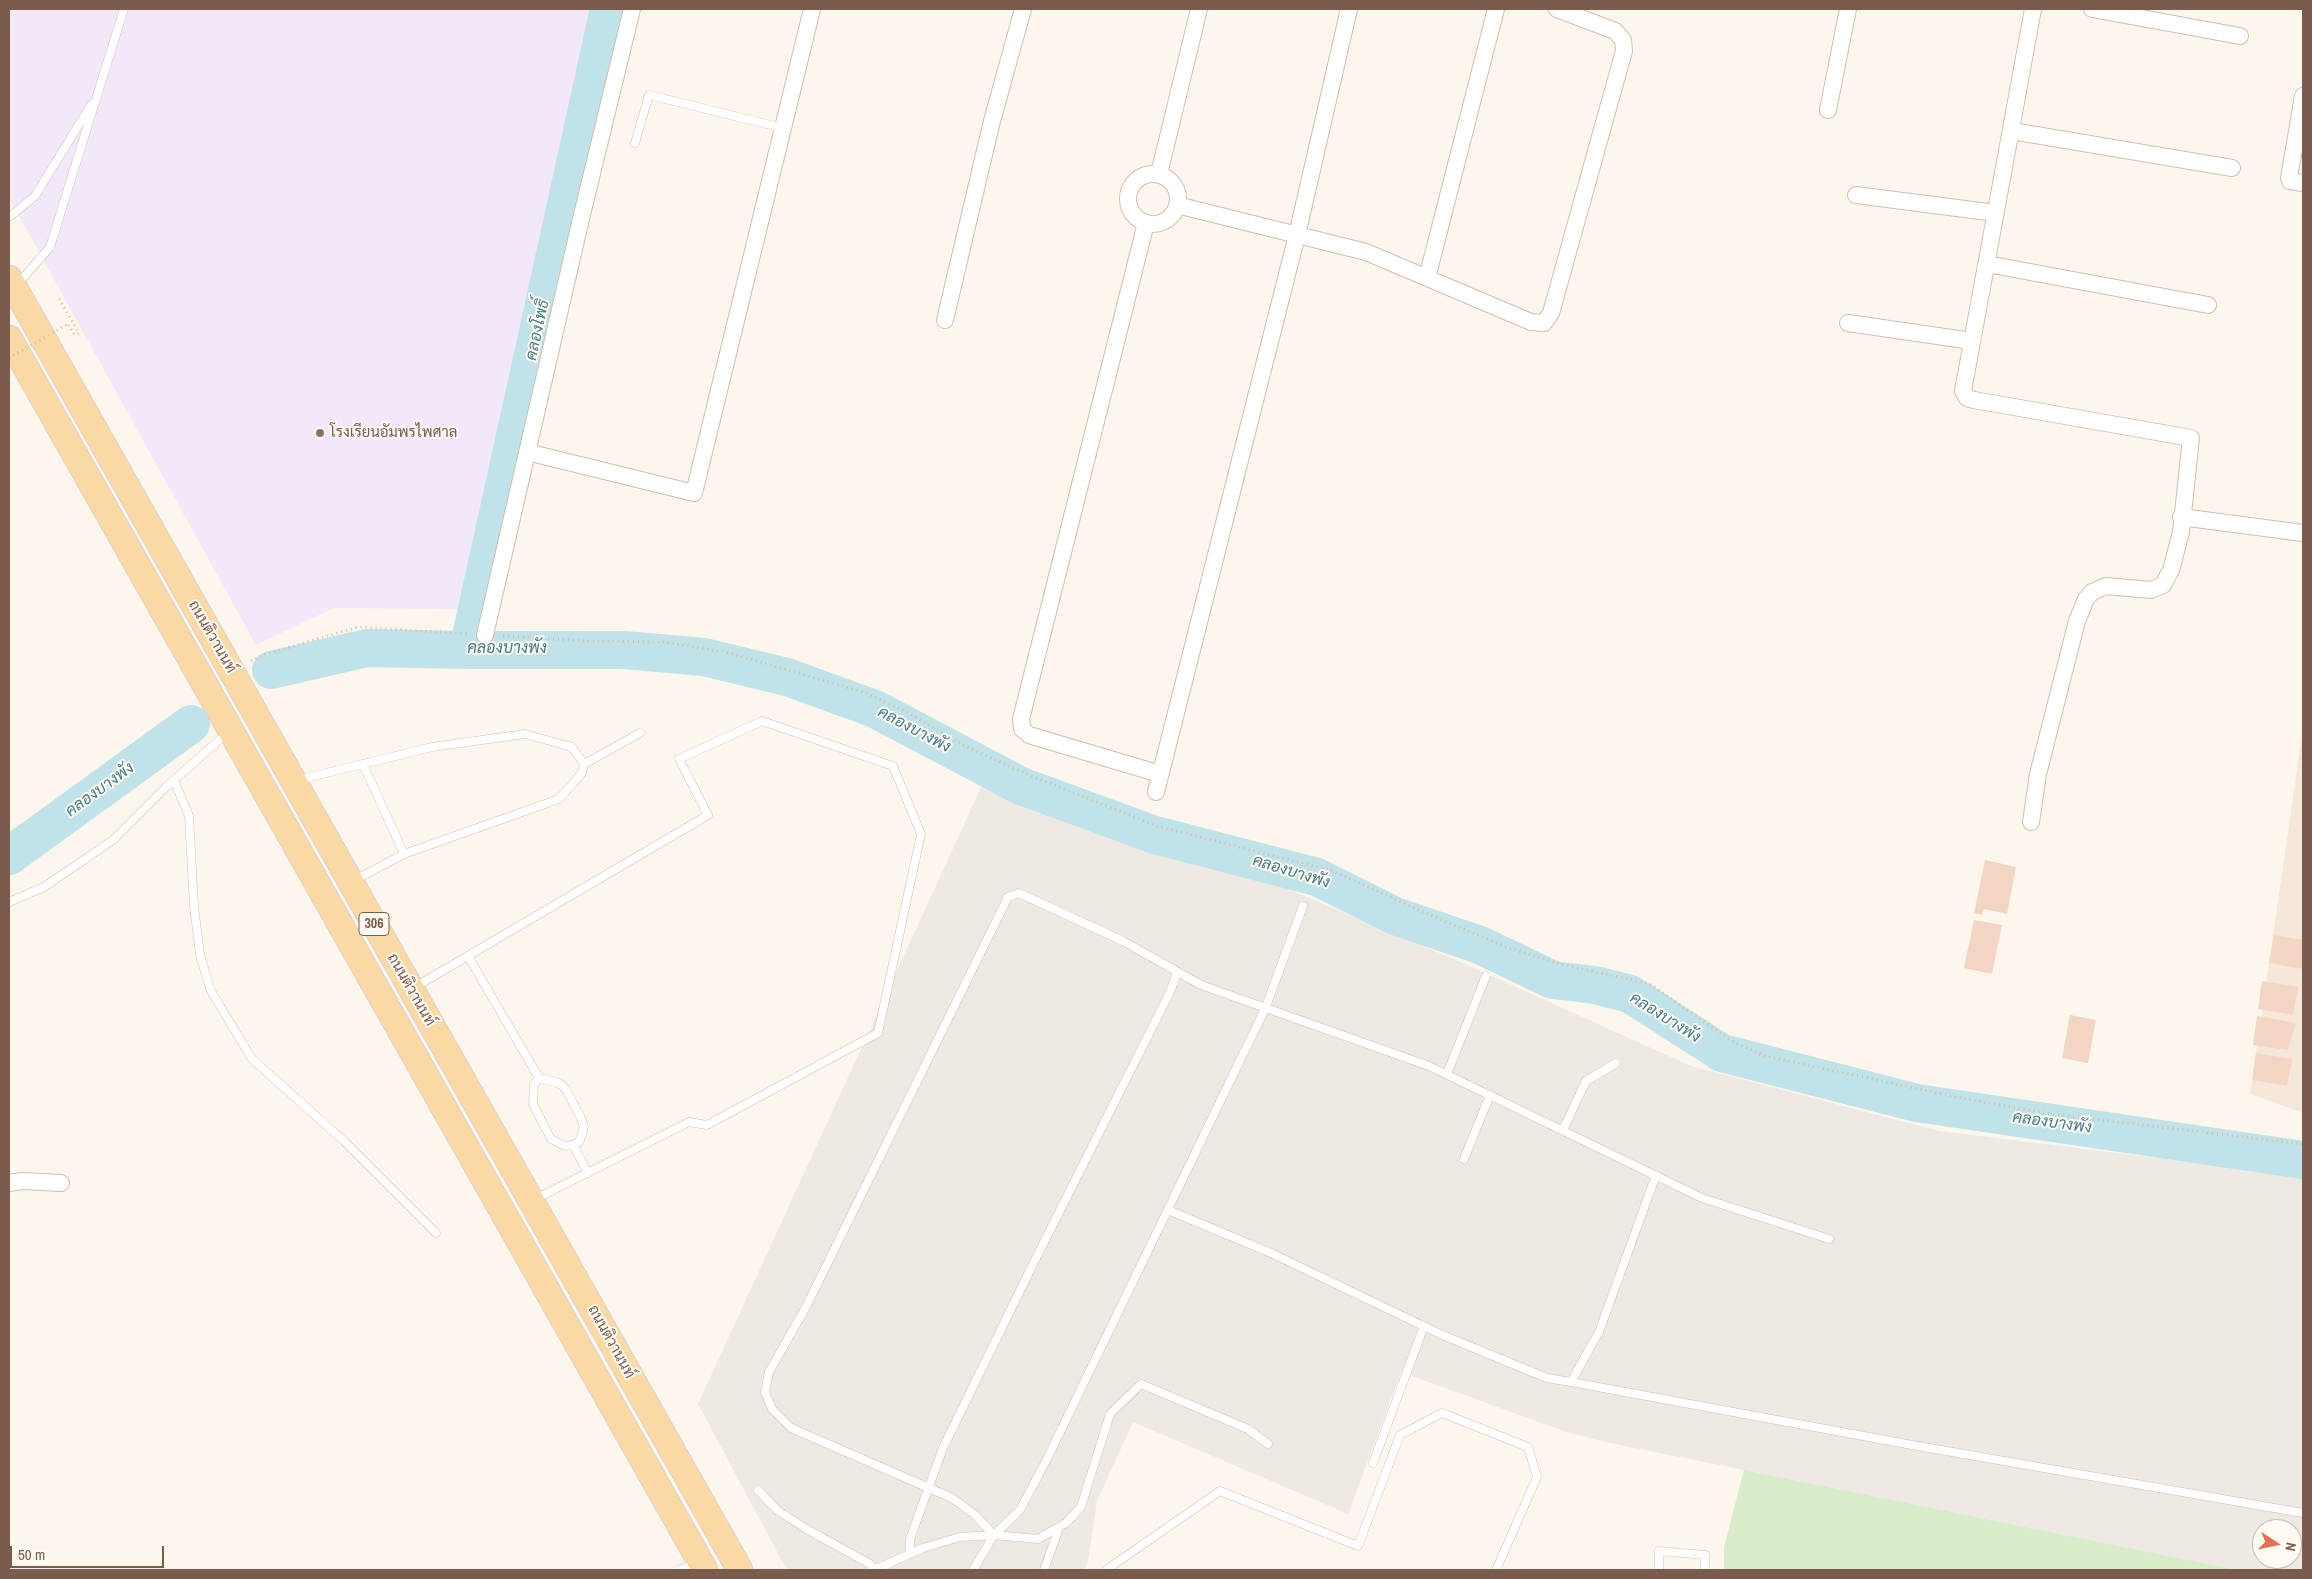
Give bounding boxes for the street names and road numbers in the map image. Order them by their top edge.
street label: ถนนติวานนท์ [184,597,240,677]
road number: 306 [359,912,389,936]
street label: ถนนติวานนท์ [383,950,439,1030]
street label: ถนนติวานนท์ [584,1302,638,1382]

